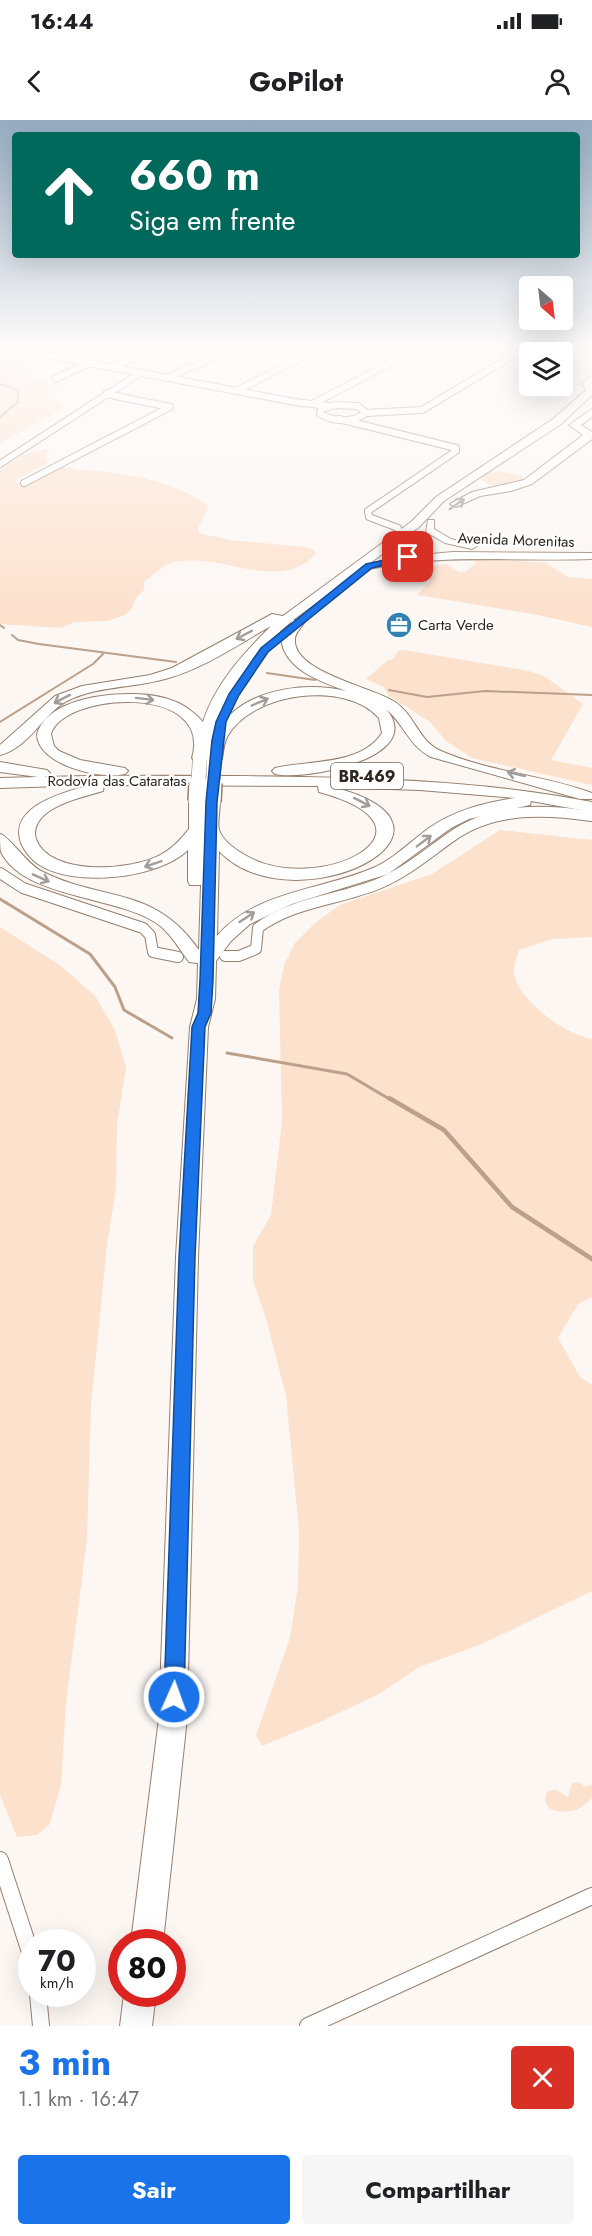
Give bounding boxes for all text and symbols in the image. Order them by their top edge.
text: 16:44 [30,5,94,37]
text: GoPilot [249,62,343,101]
icon: back [18,65,51,98]
icon: person [541,65,574,98]
text: 660 m [129,145,260,206]
icon: ahead [30,156,108,234]
text: Siga em frente [129,201,295,240]
north arrow [519,276,573,330]
map controls [519,276,573,396]
button: layers [519,342,573,396]
one-way arrow [448,498,464,510]
street label: Avenida Morenitas [457,527,575,553]
pin [382,531,433,582]
icon: arrive [391,540,424,573]
office icon: Carta Verde [384,610,414,640]
place label: Carta Verde [418,614,494,636]
one-way arrow [235,630,253,641]
one-way arrow [53,694,71,705]
one-way arrow [134,694,154,705]
one-way arrow [250,696,268,707]
road number: BR-469 [331,763,403,789]
one-way arrow [507,768,526,780]
street label: Rodovía das Cataratas [47,770,187,792]
one-way arrow [353,797,371,808]
one-way arrow [415,835,431,847]
one-way arrow [144,860,162,871]
one-way arrow [31,873,49,884]
one-way arrow [238,911,255,924]
position arrow [142,1665,206,1729]
speed limit sign: 80 [108,1929,186,2007]
text: 70 [38,1939,76,1982]
text: km/h [40,1972,74,1994]
text: 3 min [18,2036,111,2088]
button: close [511,2046,574,2109]
text: 1.1 km · 16:47 [18,2085,139,2114]
button: Sair [18,2155,290,2224]
button: Compartilhar [302,2155,574,2224]

